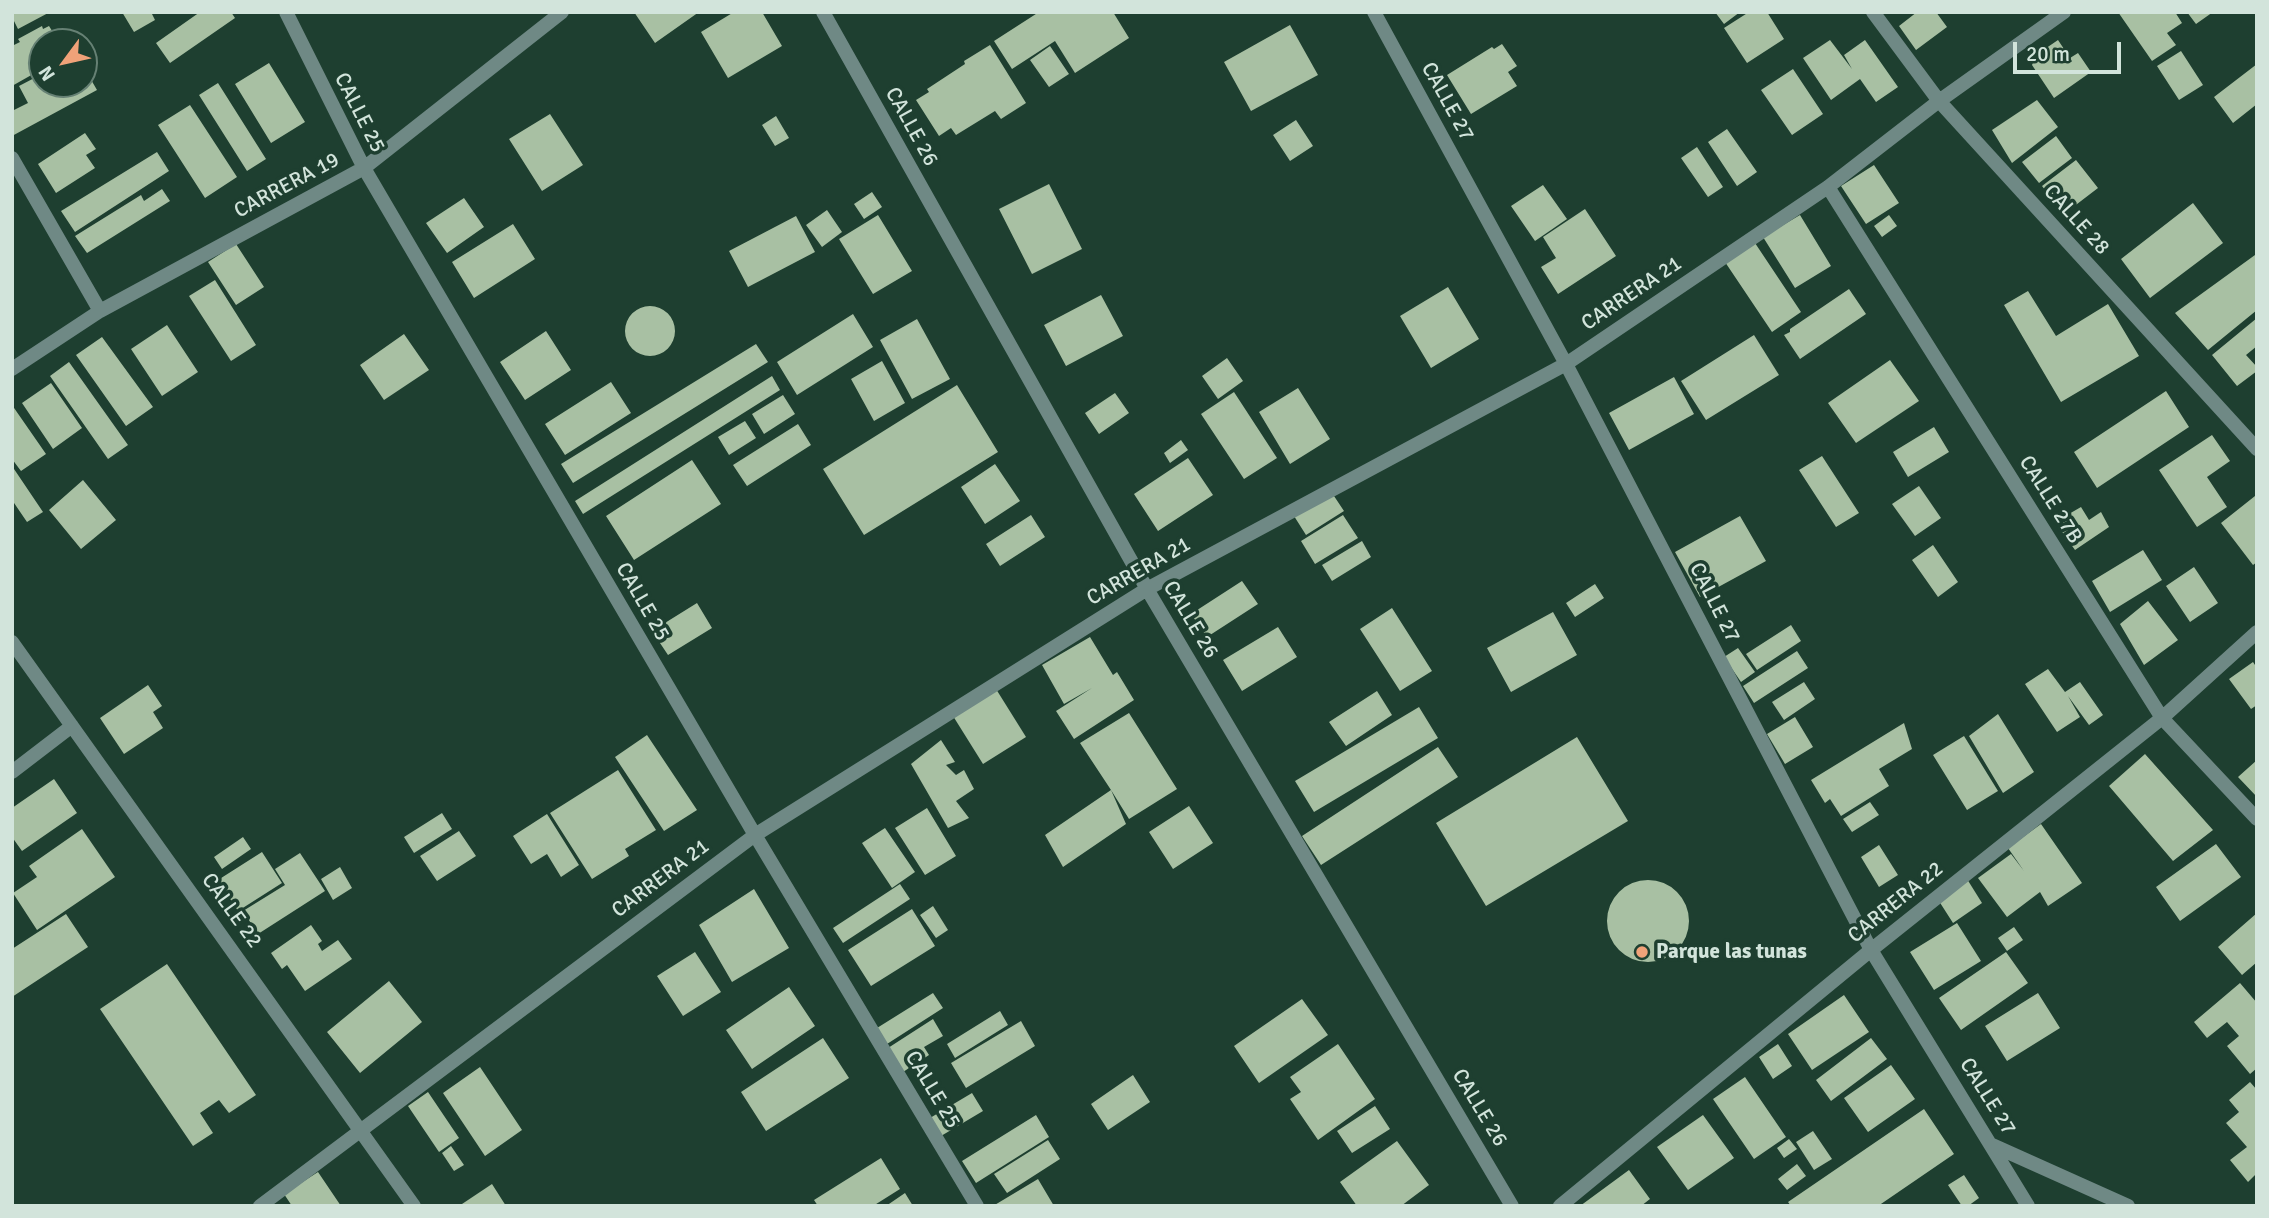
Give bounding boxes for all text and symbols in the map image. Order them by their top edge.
north arrow [28,28,98,98]
scale bar [2017,28,2126,72]
text: 20 m [2026,41,2070,67]
street label: CALLE 27 [1415,58,1479,146]
text: N [33,61,61,85]
street label: CALLE 25 [328,69,390,157]
street label: CALLE 26 [879,83,943,171]
street label: CARRERA 19 [230,148,344,224]
street label: CALLE 28 [2038,180,2114,260]
street label: CARRERA 21 [1577,251,1687,337]
street label: CALLE 27B [2013,451,2087,549]
street label: CARRERA 21 [1083,532,1195,612]
street label: CALLE 25 [610,558,674,646]
street label: CALLE 27 [1683,559,1745,647]
street label: CALLE 26 [1157,577,1223,663]
street label: CARRERA 21 [607,834,715,924]
street label: CARRERA 22 [1843,857,1949,949]
street label: CALLE 22 [195,869,267,953]
place label: Parque las tunas [1656,939,1807,965]
marker: Parque las tunas [1634,944,1650,960]
street label: CALLE 25 [899,1047,965,1133]
street label: CALLE 27 [1953,1054,2021,1140]
street label: CALLE 26 [1446,1065,1512,1151]

